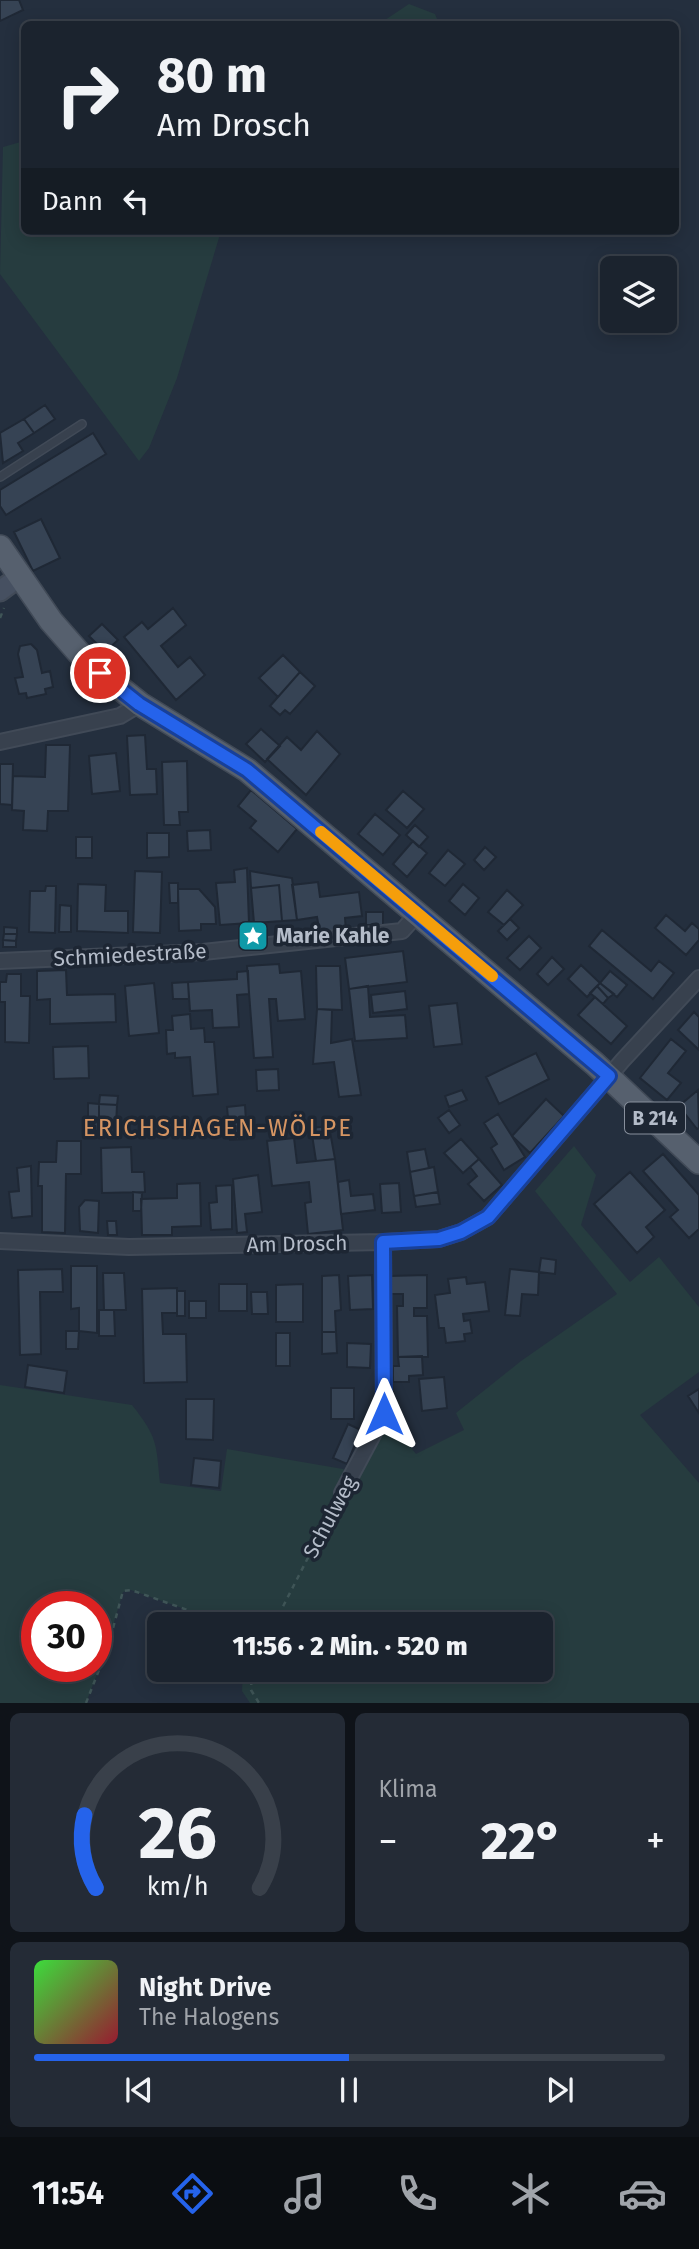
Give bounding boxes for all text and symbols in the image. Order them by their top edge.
text: 80 m [157,46,267,105]
icon: right [42,49,133,140]
text: Am Drosch [157,106,311,144]
icon: left [117,182,155,220]
text: Dann [42,186,103,217]
map controls [600,256,677,333]
button: layers [600,256,677,333]
pin [70,643,130,703]
icon: arrive [81,654,119,692]
place icon: Marie Kahle [236,919,270,953]
place label: Marie Kahle [276,923,390,949]
street label: Schmiedestraße [53,938,207,972]
road number: B 214 [625,1102,685,1134]
district label: ERICHSHAGEN-WÖLPE [83,1114,353,1142]
street label: Am Drosch [246,1230,348,1258]
position arrow [347,1377,421,1451]
street label: Schulweg [297,1471,363,1563]
speed limit sign: 30 [21,1591,112,1682]
text: 11:56 · 2 Min. · 520 m [232,1631,468,1662]
text: Klima [379,1775,438,1803]
text: 26 [138,1791,217,1878]
text: 22° [481,1810,562,1873]
text: − [379,1818,398,1864]
text: + [646,1818,665,1864]
text: km/h [146,1872,208,1902]
text: Night Drive [139,1972,271,2003]
text: The Halogens [139,2003,279,2031]
icon: previous [120,2071,158,2109]
icon: pause [330,2071,368,2109]
icon: next [541,2071,579,2109]
icon: directions [168,2169,217,2218]
icon: music [280,2169,329,2218]
icon: phone [393,2169,442,2218]
icon: climate [506,2169,555,2218]
icon: car [618,2169,667,2218]
text: 11:54 [32,2174,104,2212]

